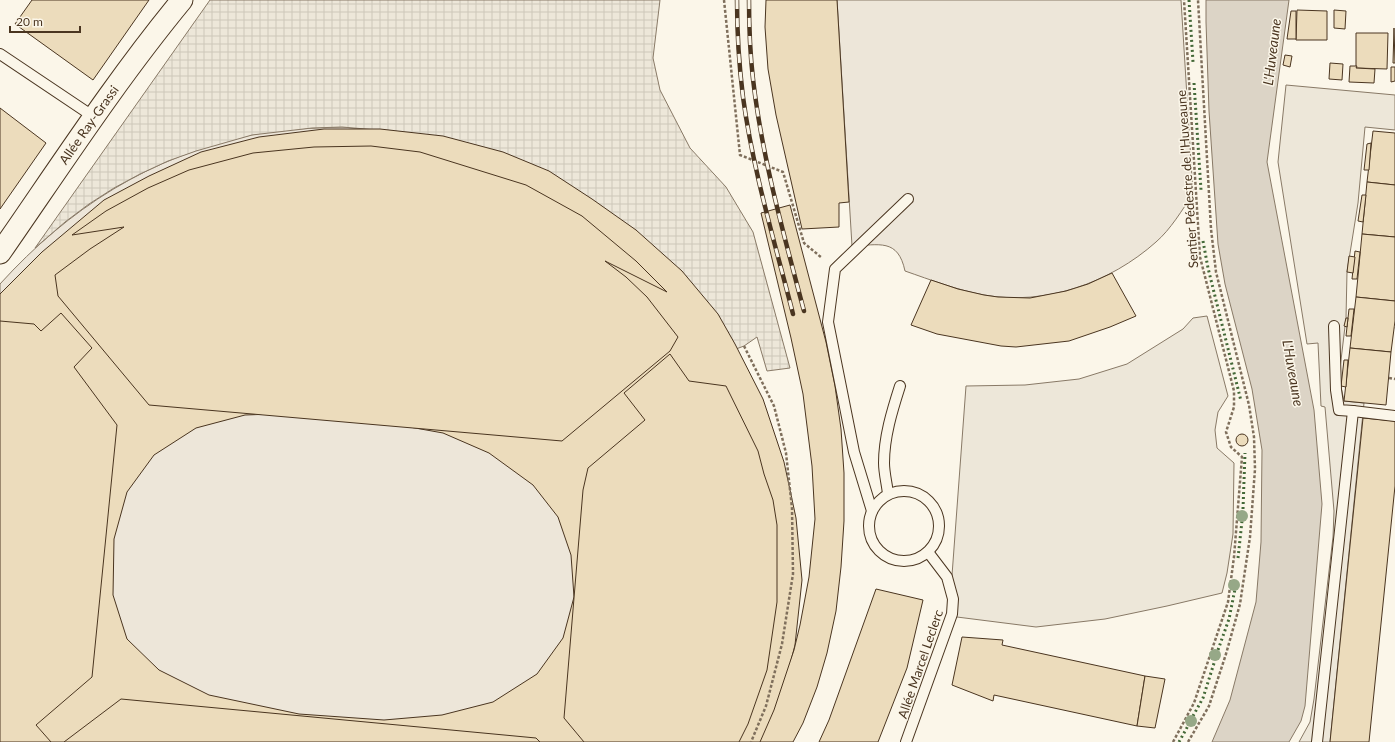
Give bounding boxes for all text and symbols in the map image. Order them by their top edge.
scale bar [10,8,80,34]
text: 20 m [16,14,43,29]
water label: L'Huveaune [1259,17,1284,86]
street label: Allée Ray-Grassi [55,82,122,167]
street label: Sentier Pédestre de l'Huveaune [1173,89,1201,269]
water label: L'Huveaune [1279,338,1308,408]
street label: Allée Marcel Leclerc [894,608,946,720]

